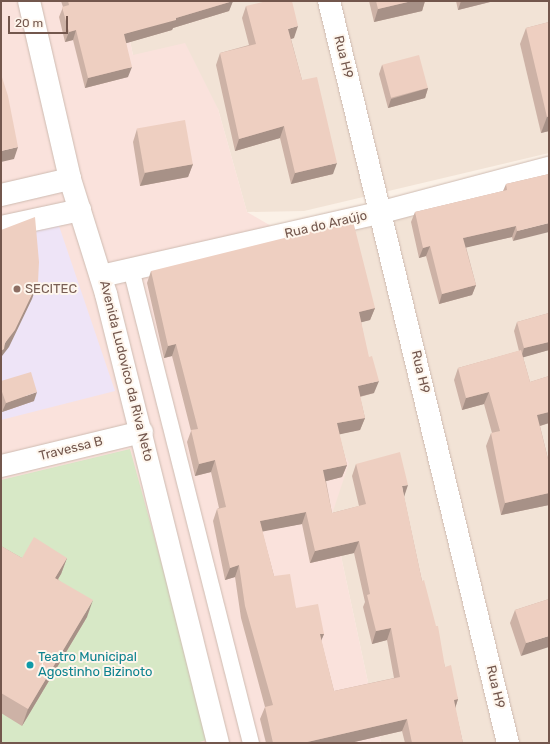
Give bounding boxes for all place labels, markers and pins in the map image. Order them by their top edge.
place label: SECITEC [25,281,77,297]
marker: SECITEC [12,284,22,294]
place label: Teatro Municipal Agostinho Bizinoto [38,650,153,681]
marker: Teatro Municipal Agostinho Bizinoto [25,660,35,670]

